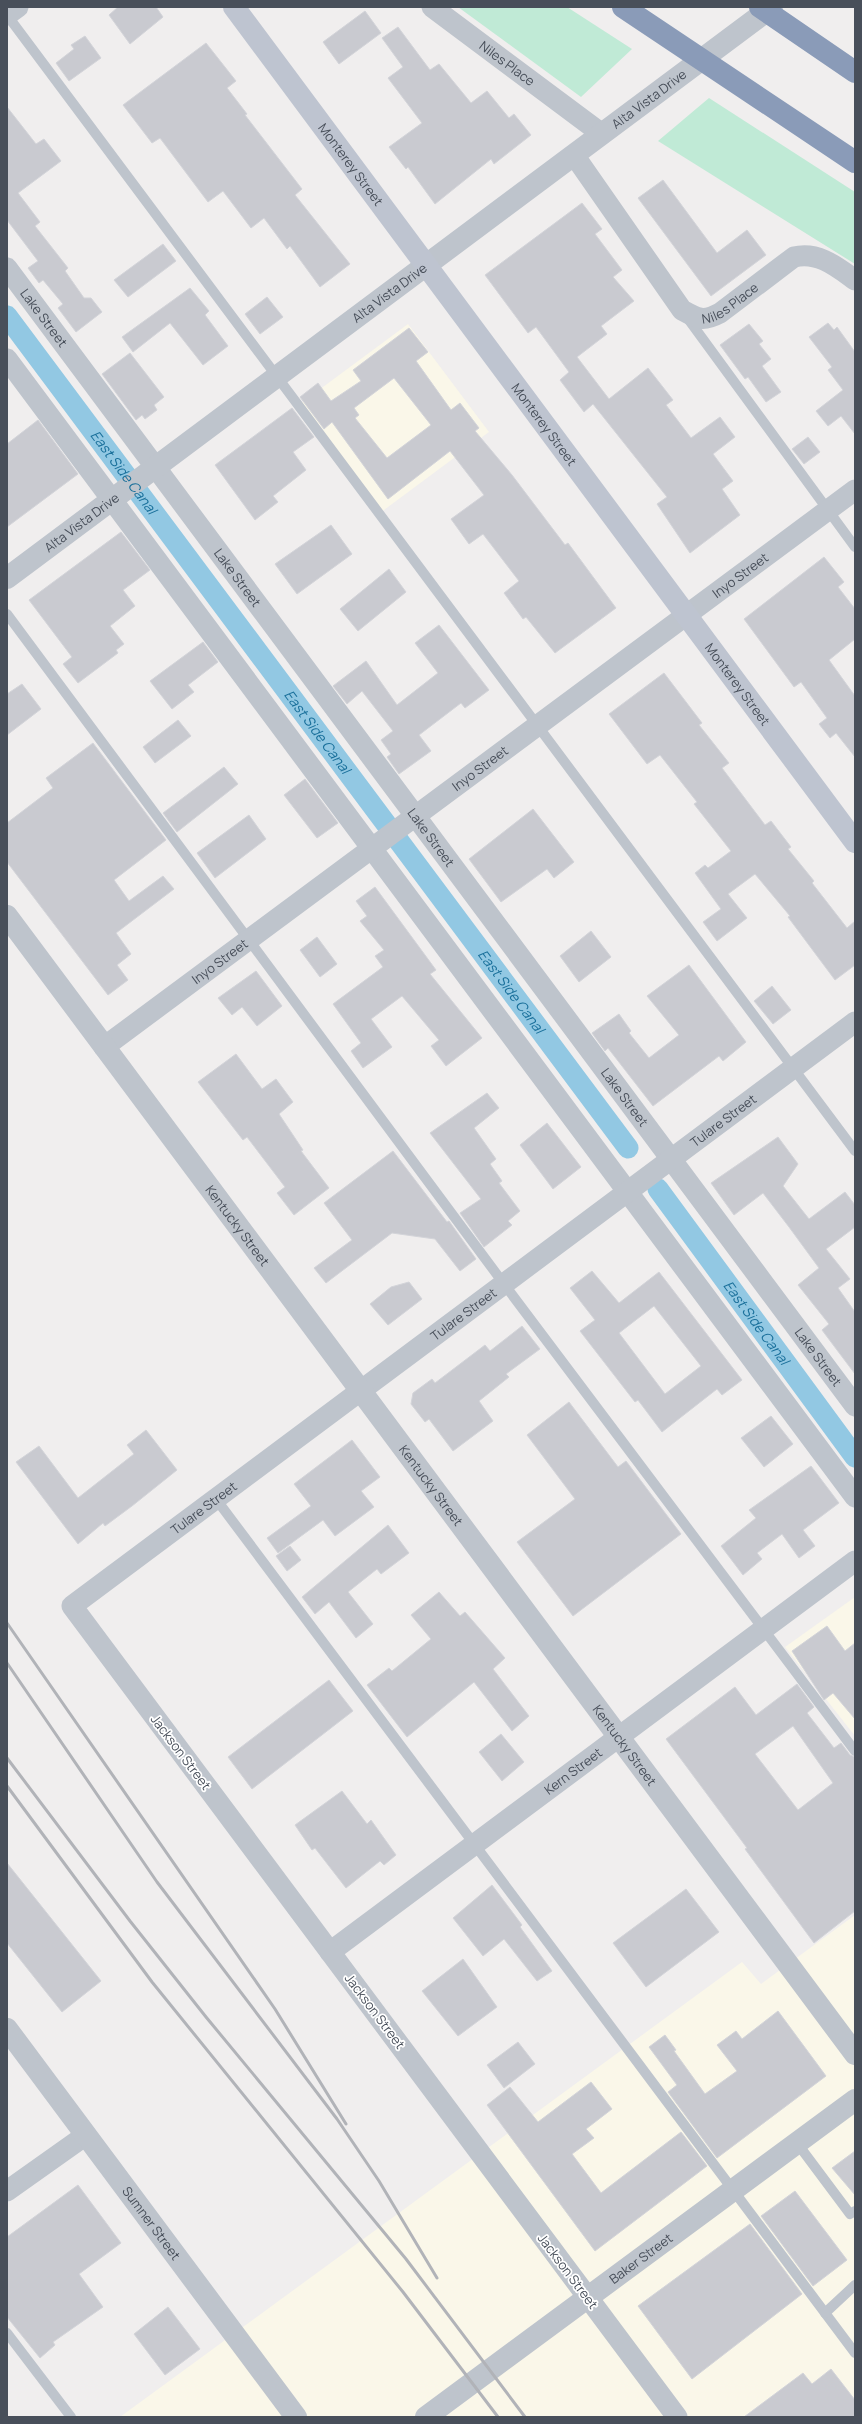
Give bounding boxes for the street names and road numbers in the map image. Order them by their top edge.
street label: Niles Place [476,37,539,90]
street label: Alta Vista Drive [608,65,690,133]
street label: Monterey Street [314,119,388,209]
street label: Alta Vista Drive [348,259,431,327]
street label: Niles Place [700,278,762,328]
street label: Lake Street [16,285,72,351]
street label: Monterey Street [508,379,581,469]
street label: Alta Vista Drive [40,488,123,556]
street label: Lake Street [210,545,265,610]
street label: Inyo Street [708,548,772,602]
street label: Monterey Street [701,639,774,729]
street label: Inyo Street [448,741,512,795]
street label: Lake Street [404,804,459,870]
street label: Inyo Street [188,934,251,988]
street label: Lake Street [597,1064,653,1130]
street label: Tulare Street [686,1090,760,1151]
street label: Kentucky Street [202,1181,274,1270]
street label: Tulare Street [427,1284,500,1345]
street label: Lake Street [791,1324,846,1390]
street label: Kentucky Street [395,1441,467,1529]
street label: Tulare Street [167,1477,240,1538]
street label: Kentucky Street [589,1701,661,1789]
street label: Jackson Street [147,1711,215,1793]
street label: Kern Street [540,1743,606,1799]
street label: Jackson Street [341,1970,409,2052]
street label: Sumner Street [118,2183,185,2264]
street label: Baker Street [605,2229,676,2288]
street label: Jackson Street [534,2230,602,2312]

